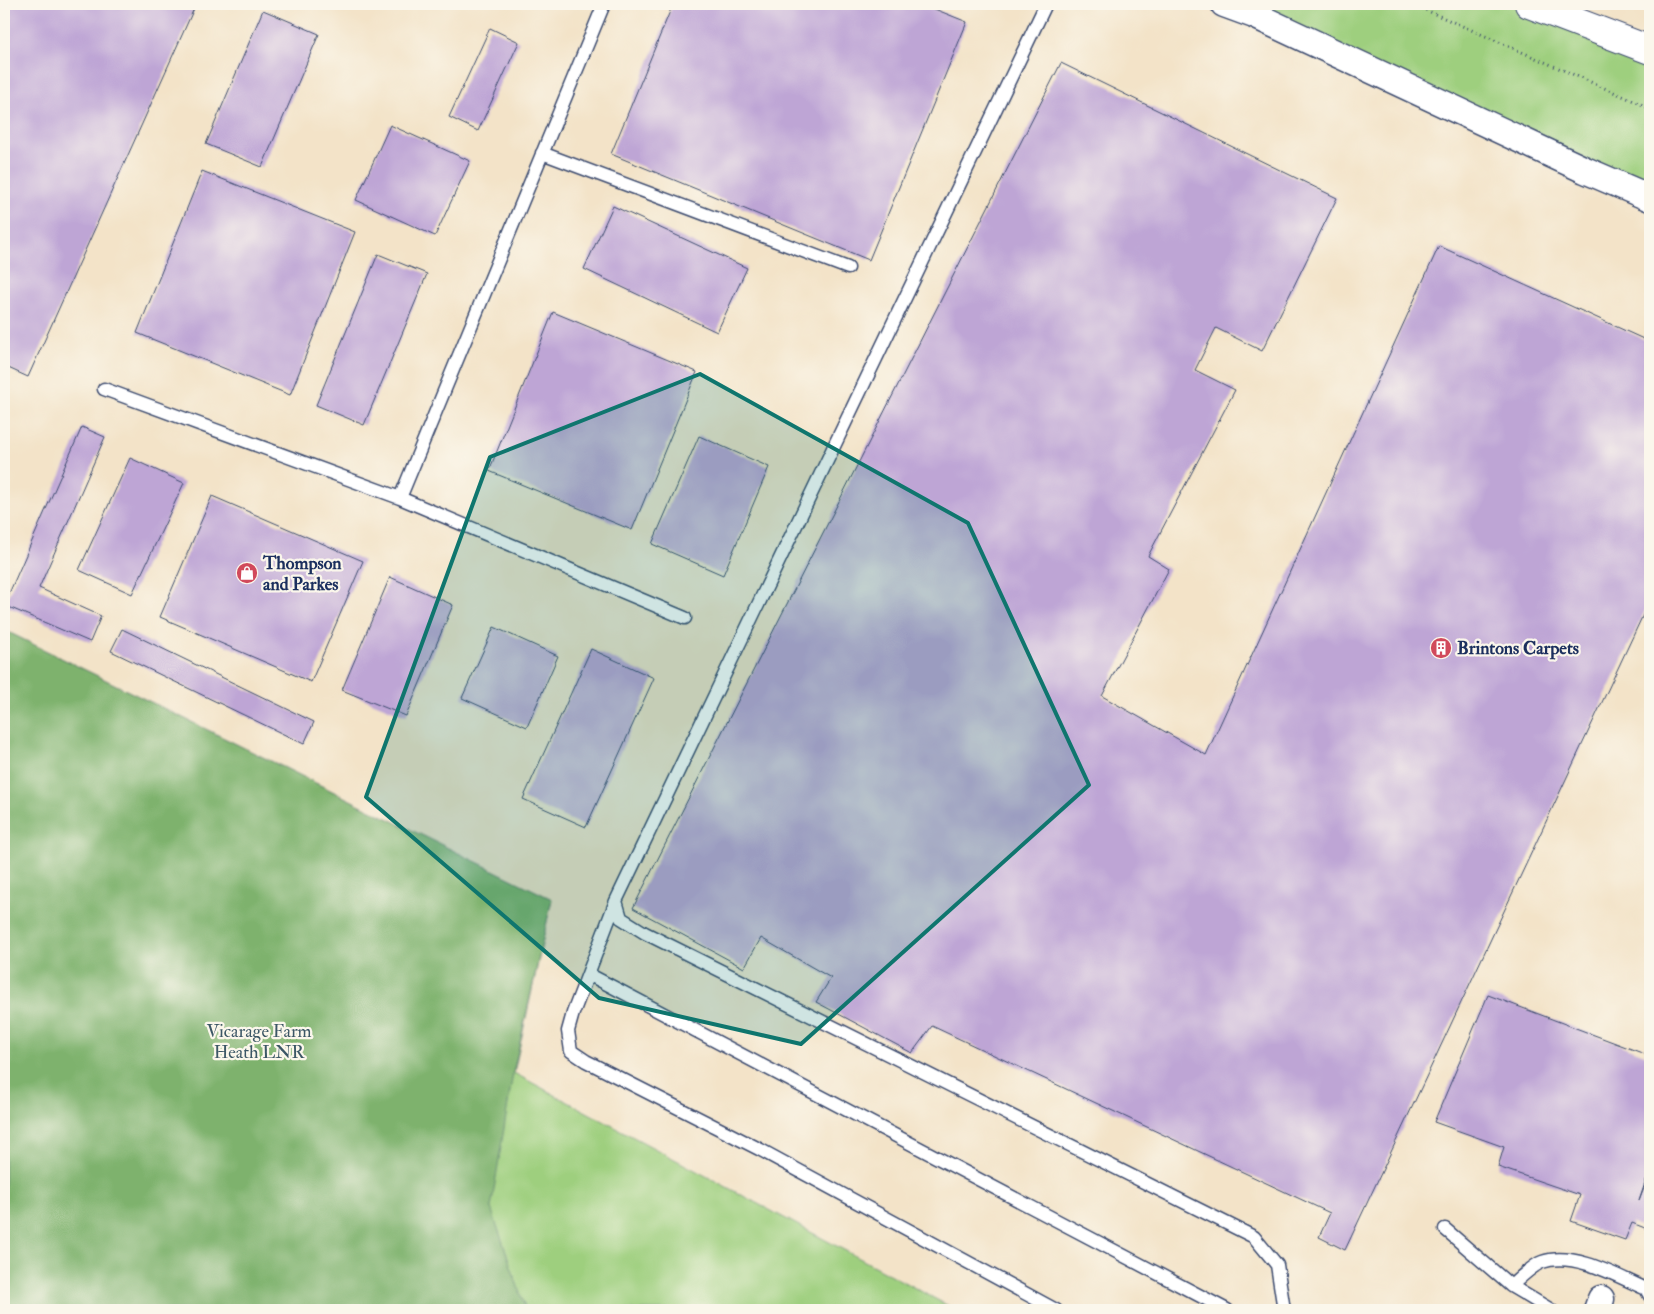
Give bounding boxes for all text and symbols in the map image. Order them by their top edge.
place label: Thompson and Parkes [262,552,342,596]
shop icon: Thompson and Parkes [235,561,259,585]
building icon: Brintons Carpets [1429,636,1453,660]
place label: Brintons Carpets [1457,637,1579,660]
park label: Vicarage Farm Heath LNR [206,1020,312,1064]

